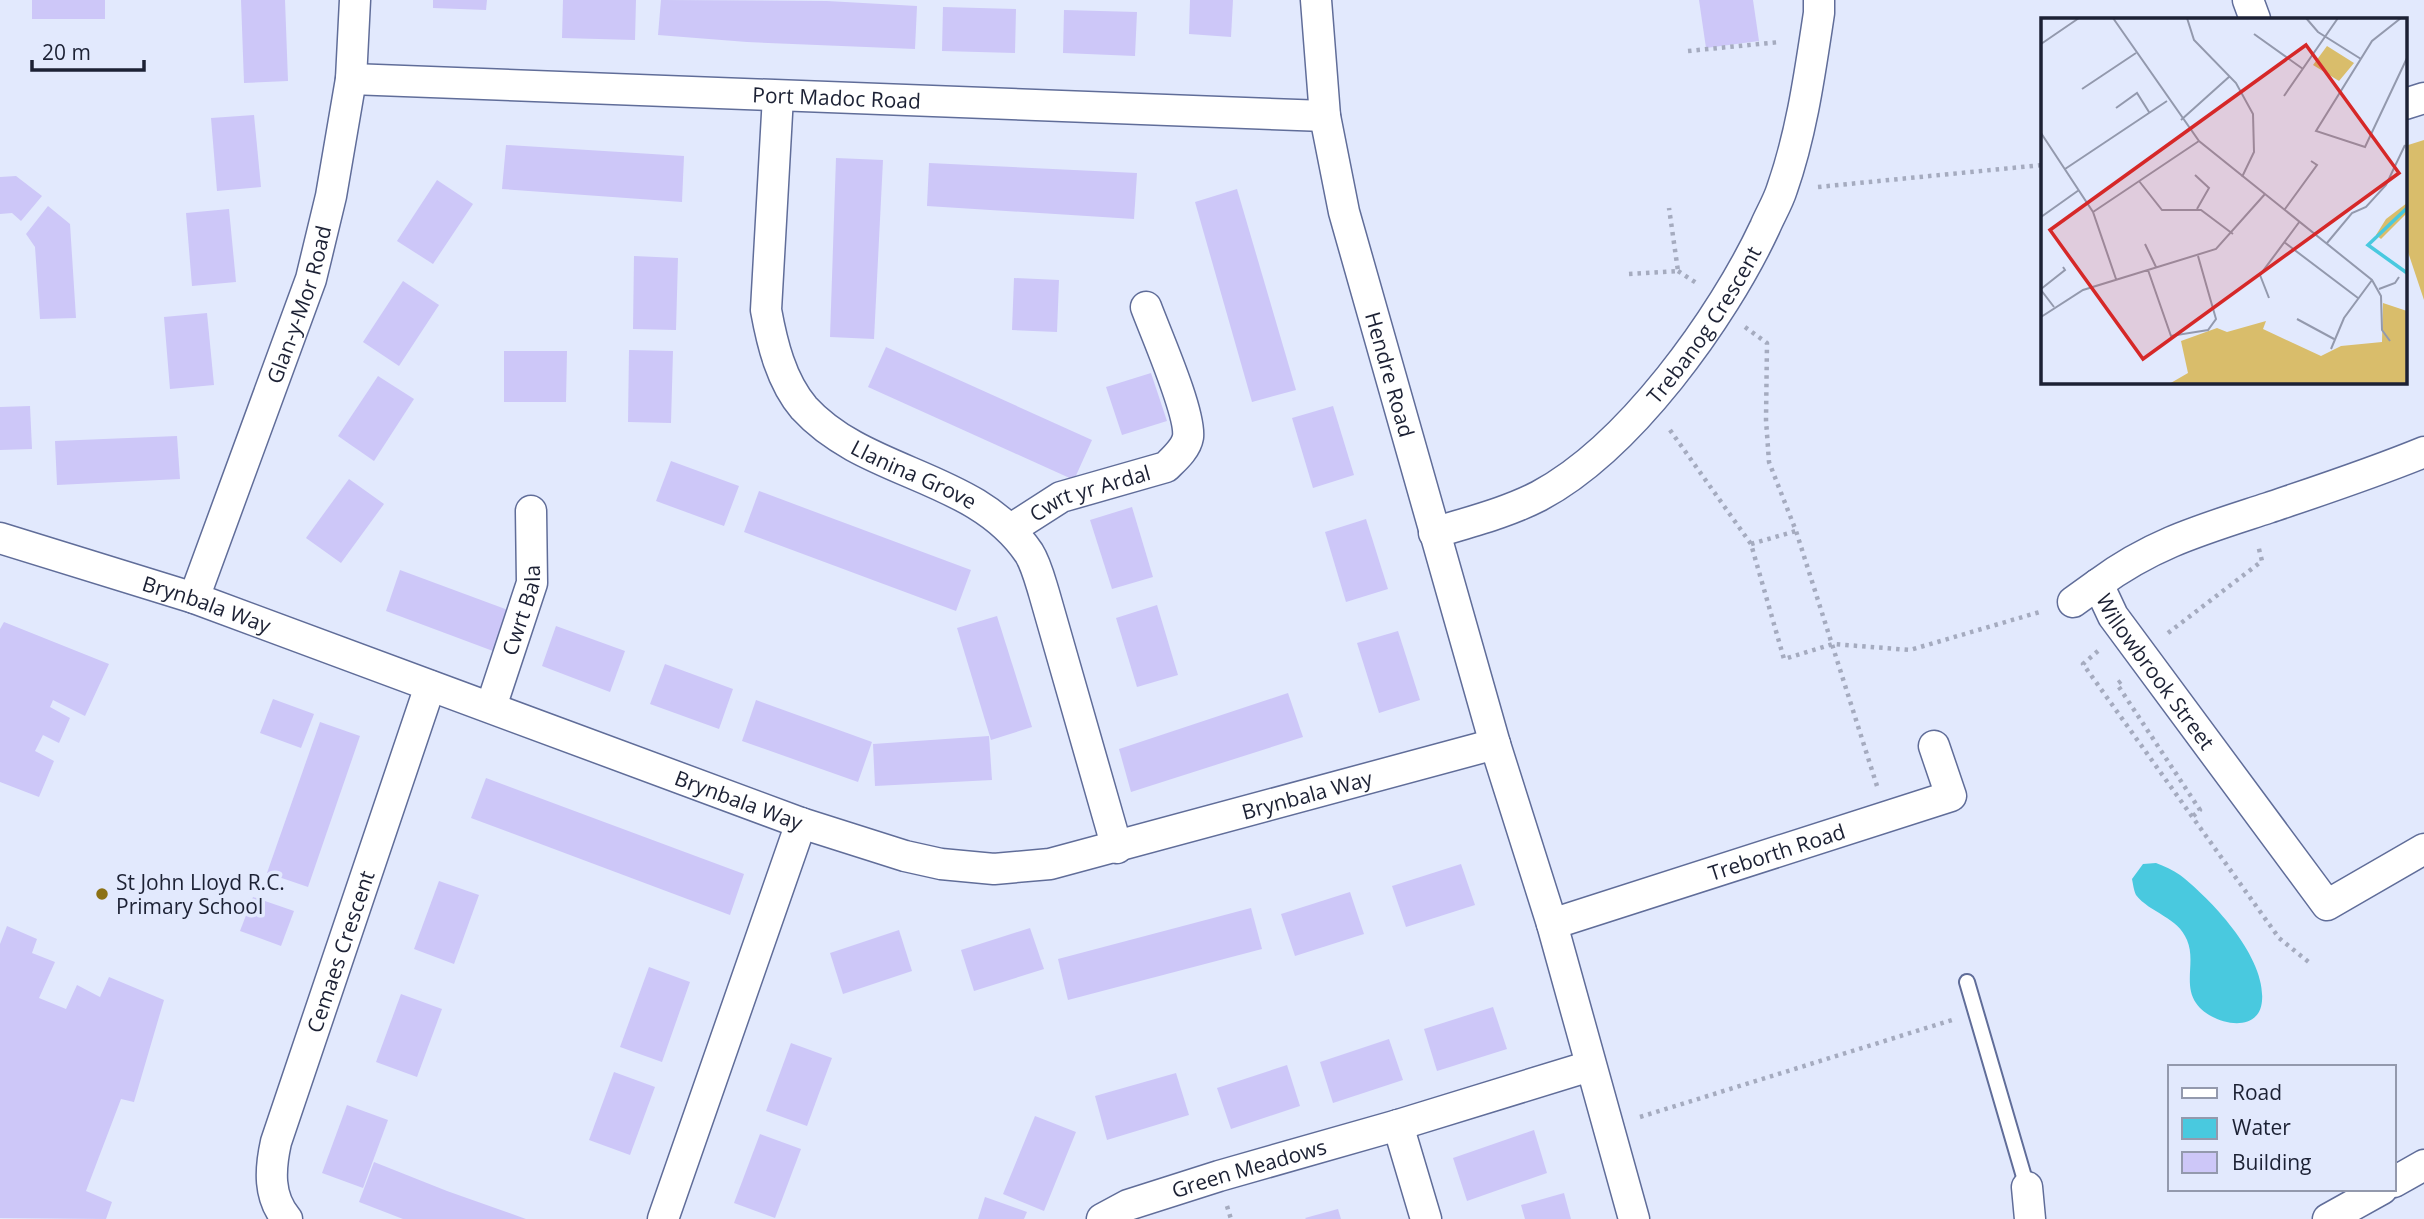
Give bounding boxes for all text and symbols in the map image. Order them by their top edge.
inset map [2041,18,2406,383]
scale bar [32,28,144,72]
text: 20 m [42,38,91,66]
street label: Port Madoc Road [752,80,921,115]
street label: Glan-y-Mor Road [260,223,337,387]
street label: Trebanog Crescent [1640,241,1767,409]
street label: Hendre Road [1359,308,1421,440]
street label: Llanina Grove [846,433,982,515]
street label: Cwrt yr Ardal [1024,458,1154,528]
street label: Cwrt Bala [495,565,546,659]
street label: Brynbala Way [139,569,275,639]
street label: Willowbrook Street [2090,589,2221,755]
street label: Brynbala Way [671,763,807,837]
street label: Brynbala Way [1239,764,1376,826]
street label: Treborth Road [1705,817,1849,887]
street label: Cemaes Crescent [300,867,381,1036]
place label: St John Lloyd R.C. Primary School [116,868,285,920]
marker: St John Lloyd R.C. Primary School [94,886,110,902]
legend [2168,1065,2396,1191]
text: Road [2232,1078,2282,1106]
text: Water [2232,1113,2291,1141]
street label: Green Meadows [1168,1132,1330,1204]
text: Building [2232,1148,2311,1176]

